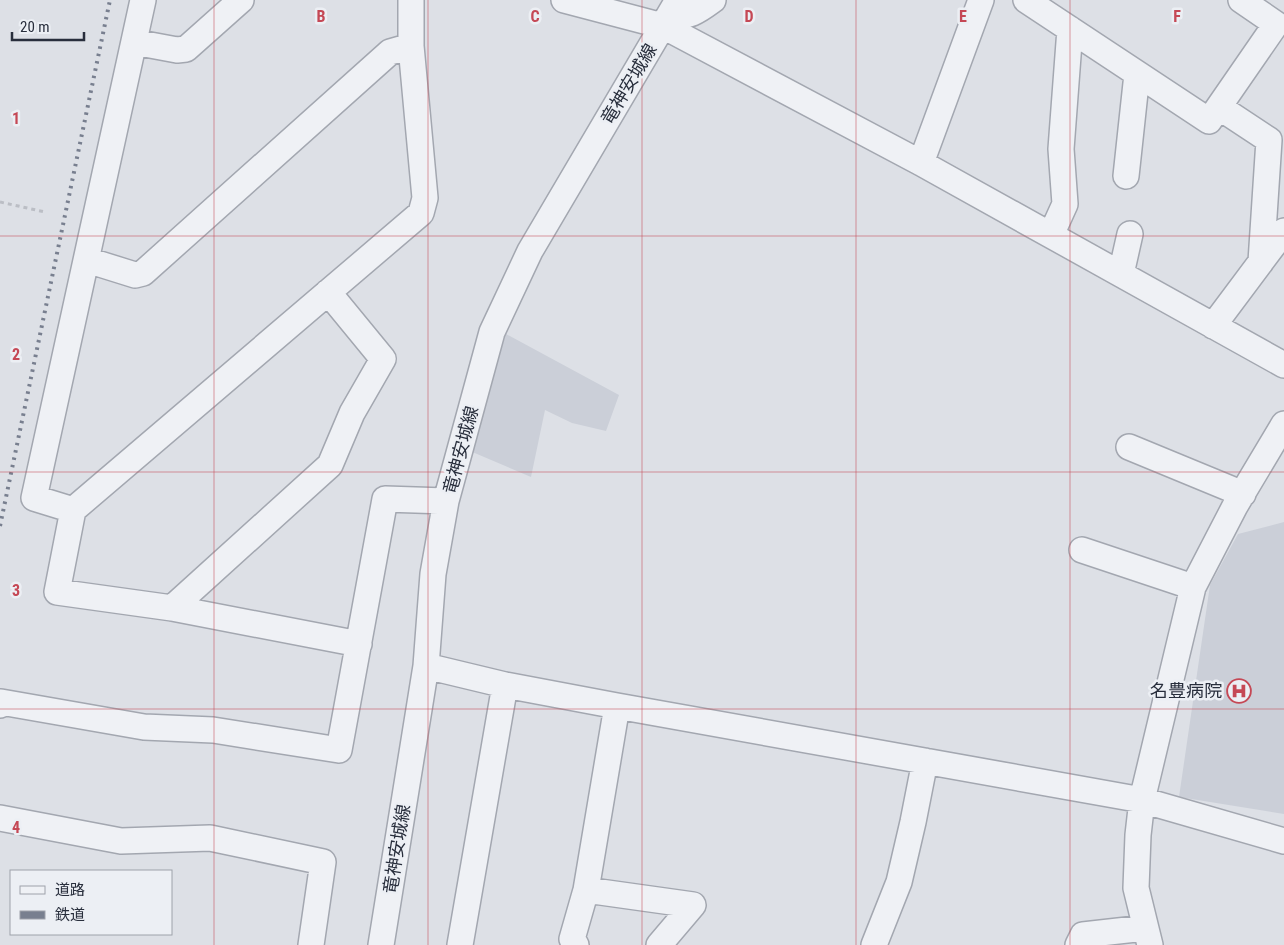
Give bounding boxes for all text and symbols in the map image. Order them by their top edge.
text: B [317,7,326,26]
text: C [530,7,540,26]
text: D [744,7,754,26]
text: E [959,7,967,26]
text: F [1173,7,1181,26]
scale bar [12,10,85,42]
text: 20 m [20,18,50,36]
street label: 竜神安城線 [596,40,661,128]
text: 1 [12,109,20,128]
text: 2 [12,345,20,364]
street label: 竜神安城線 [439,404,482,496]
text: 3 [12,581,20,600]
hospital icon: 名豊病院 [1226,678,1252,704]
place label: 名豊病院 [1150,680,1222,701]
street label: 竜神安城線 [379,803,414,895]
text: 4 [12,818,20,837]
legend [10,870,172,935]
text: 道路 [55,881,85,899]
text: 鉄道 [55,906,85,924]

